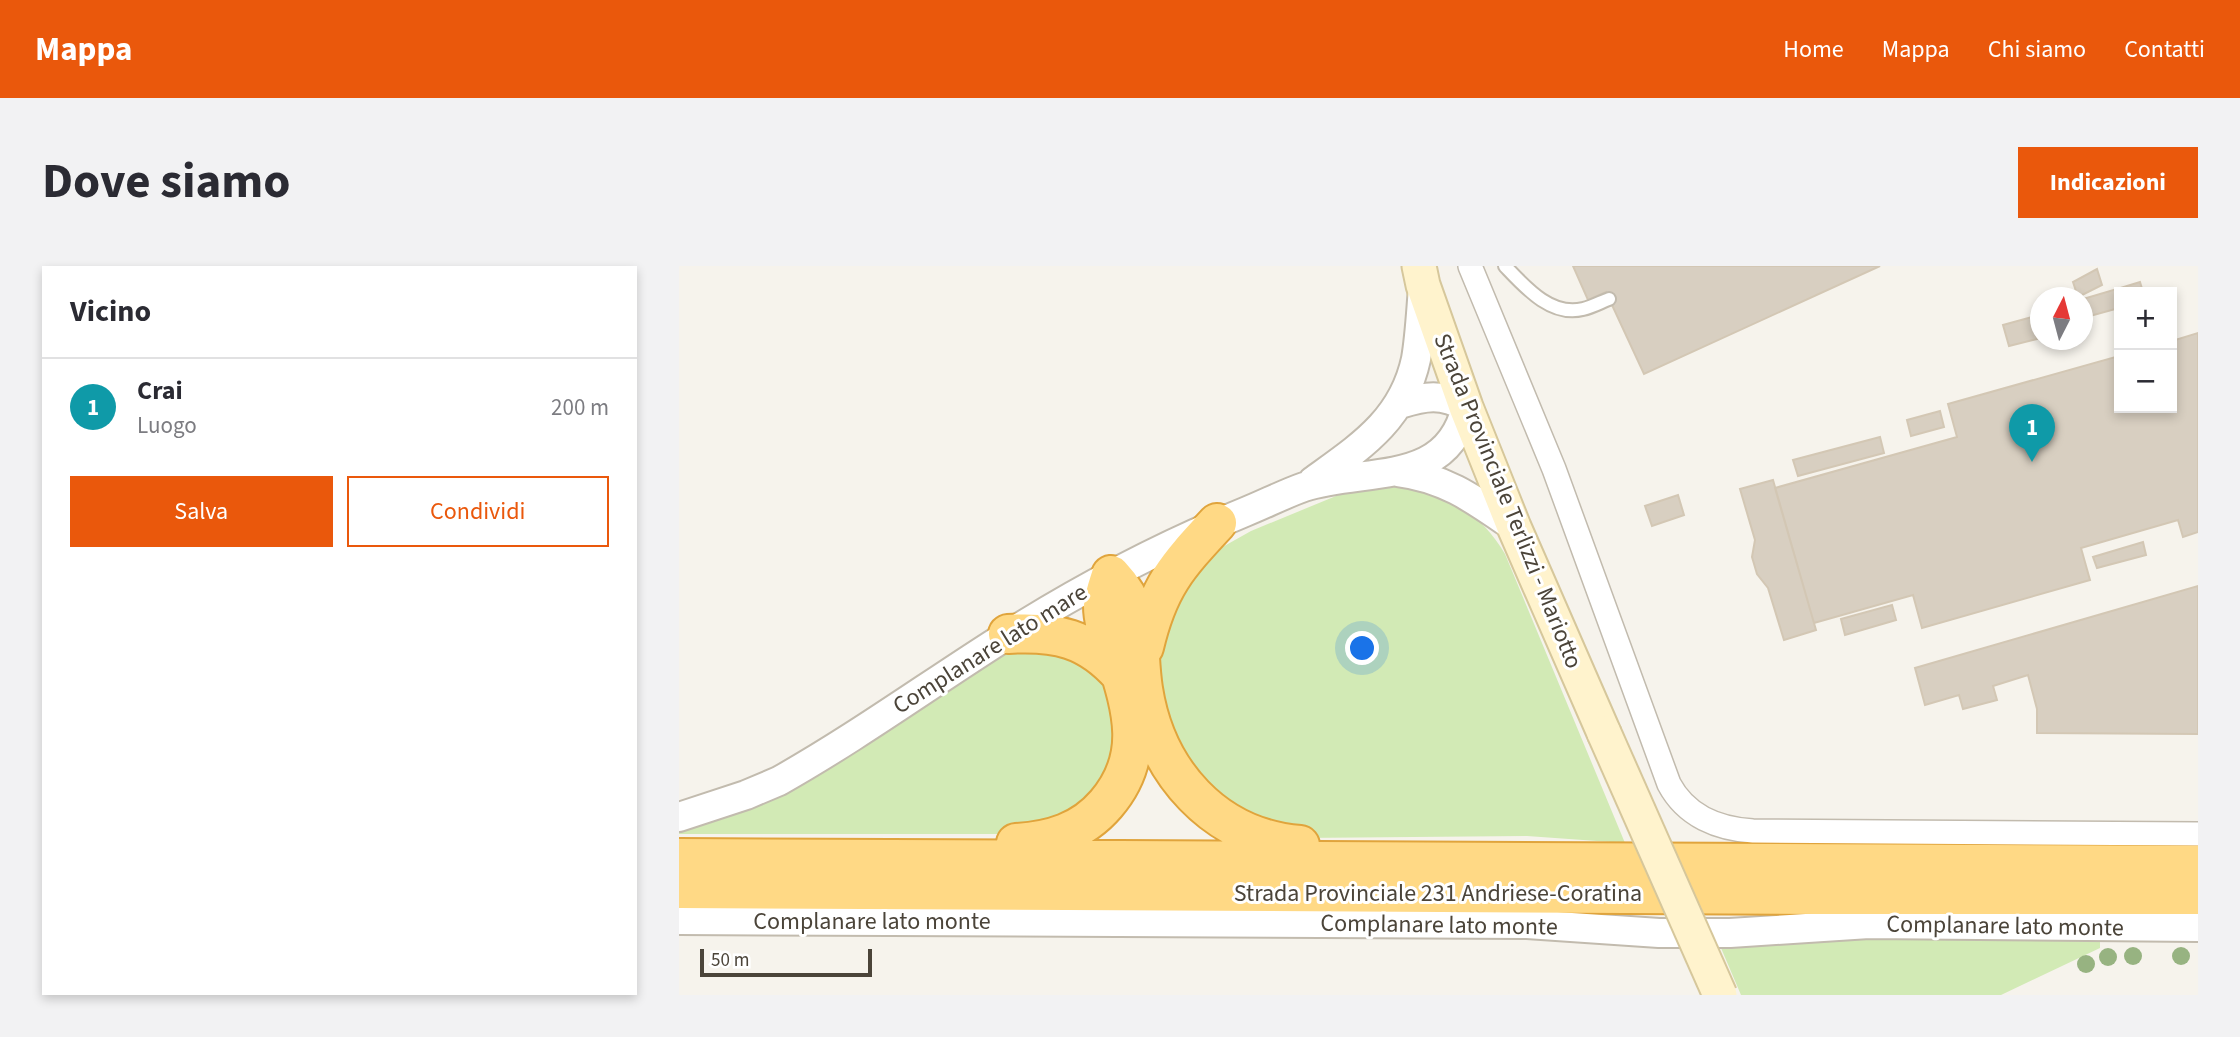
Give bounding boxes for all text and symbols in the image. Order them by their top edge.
text: Mappa [35,26,132,73]
text: Home [1783,32,1844,67]
text: Mappa [1882,32,1950,67]
text: Chi siamo [1988,32,2086,67]
text: Contatti [2124,32,2205,67]
text: Dove siamo [42,147,291,217]
button: Indicazioni [2018,147,2198,218]
north arrow [2030,287,2093,350]
map controls [2114,287,2177,413]
button: + [2114,287,2177,350]
text: Vicino [70,290,151,333]
street label: Strada Provinciale Terlizzi - Mariotto [1425,328,1591,674]
button: − [2114,350,2177,413]
text: Crai [137,372,183,409]
text: 1 [87,391,99,424]
text: 200 m [551,391,609,424]
pin: 1 [2009,404,2055,462]
text: Luogo [137,409,197,442]
button: Salva [70,476,333,547]
button: Condividi [347,476,609,547]
street label: Complanare lato mare [886,575,1094,723]
your location [1345,631,1379,665]
street label: Strada Provinciale 231 Andriese-Coratina [1234,876,1642,911]
street label: Complanare lato monte [753,904,991,939]
street label: Complanare lato monte [1320,905,1558,945]
street label: Complanare lato monte [1886,906,2124,946]
scale bar [700,946,871,978]
text: 50 m [711,947,749,974]

